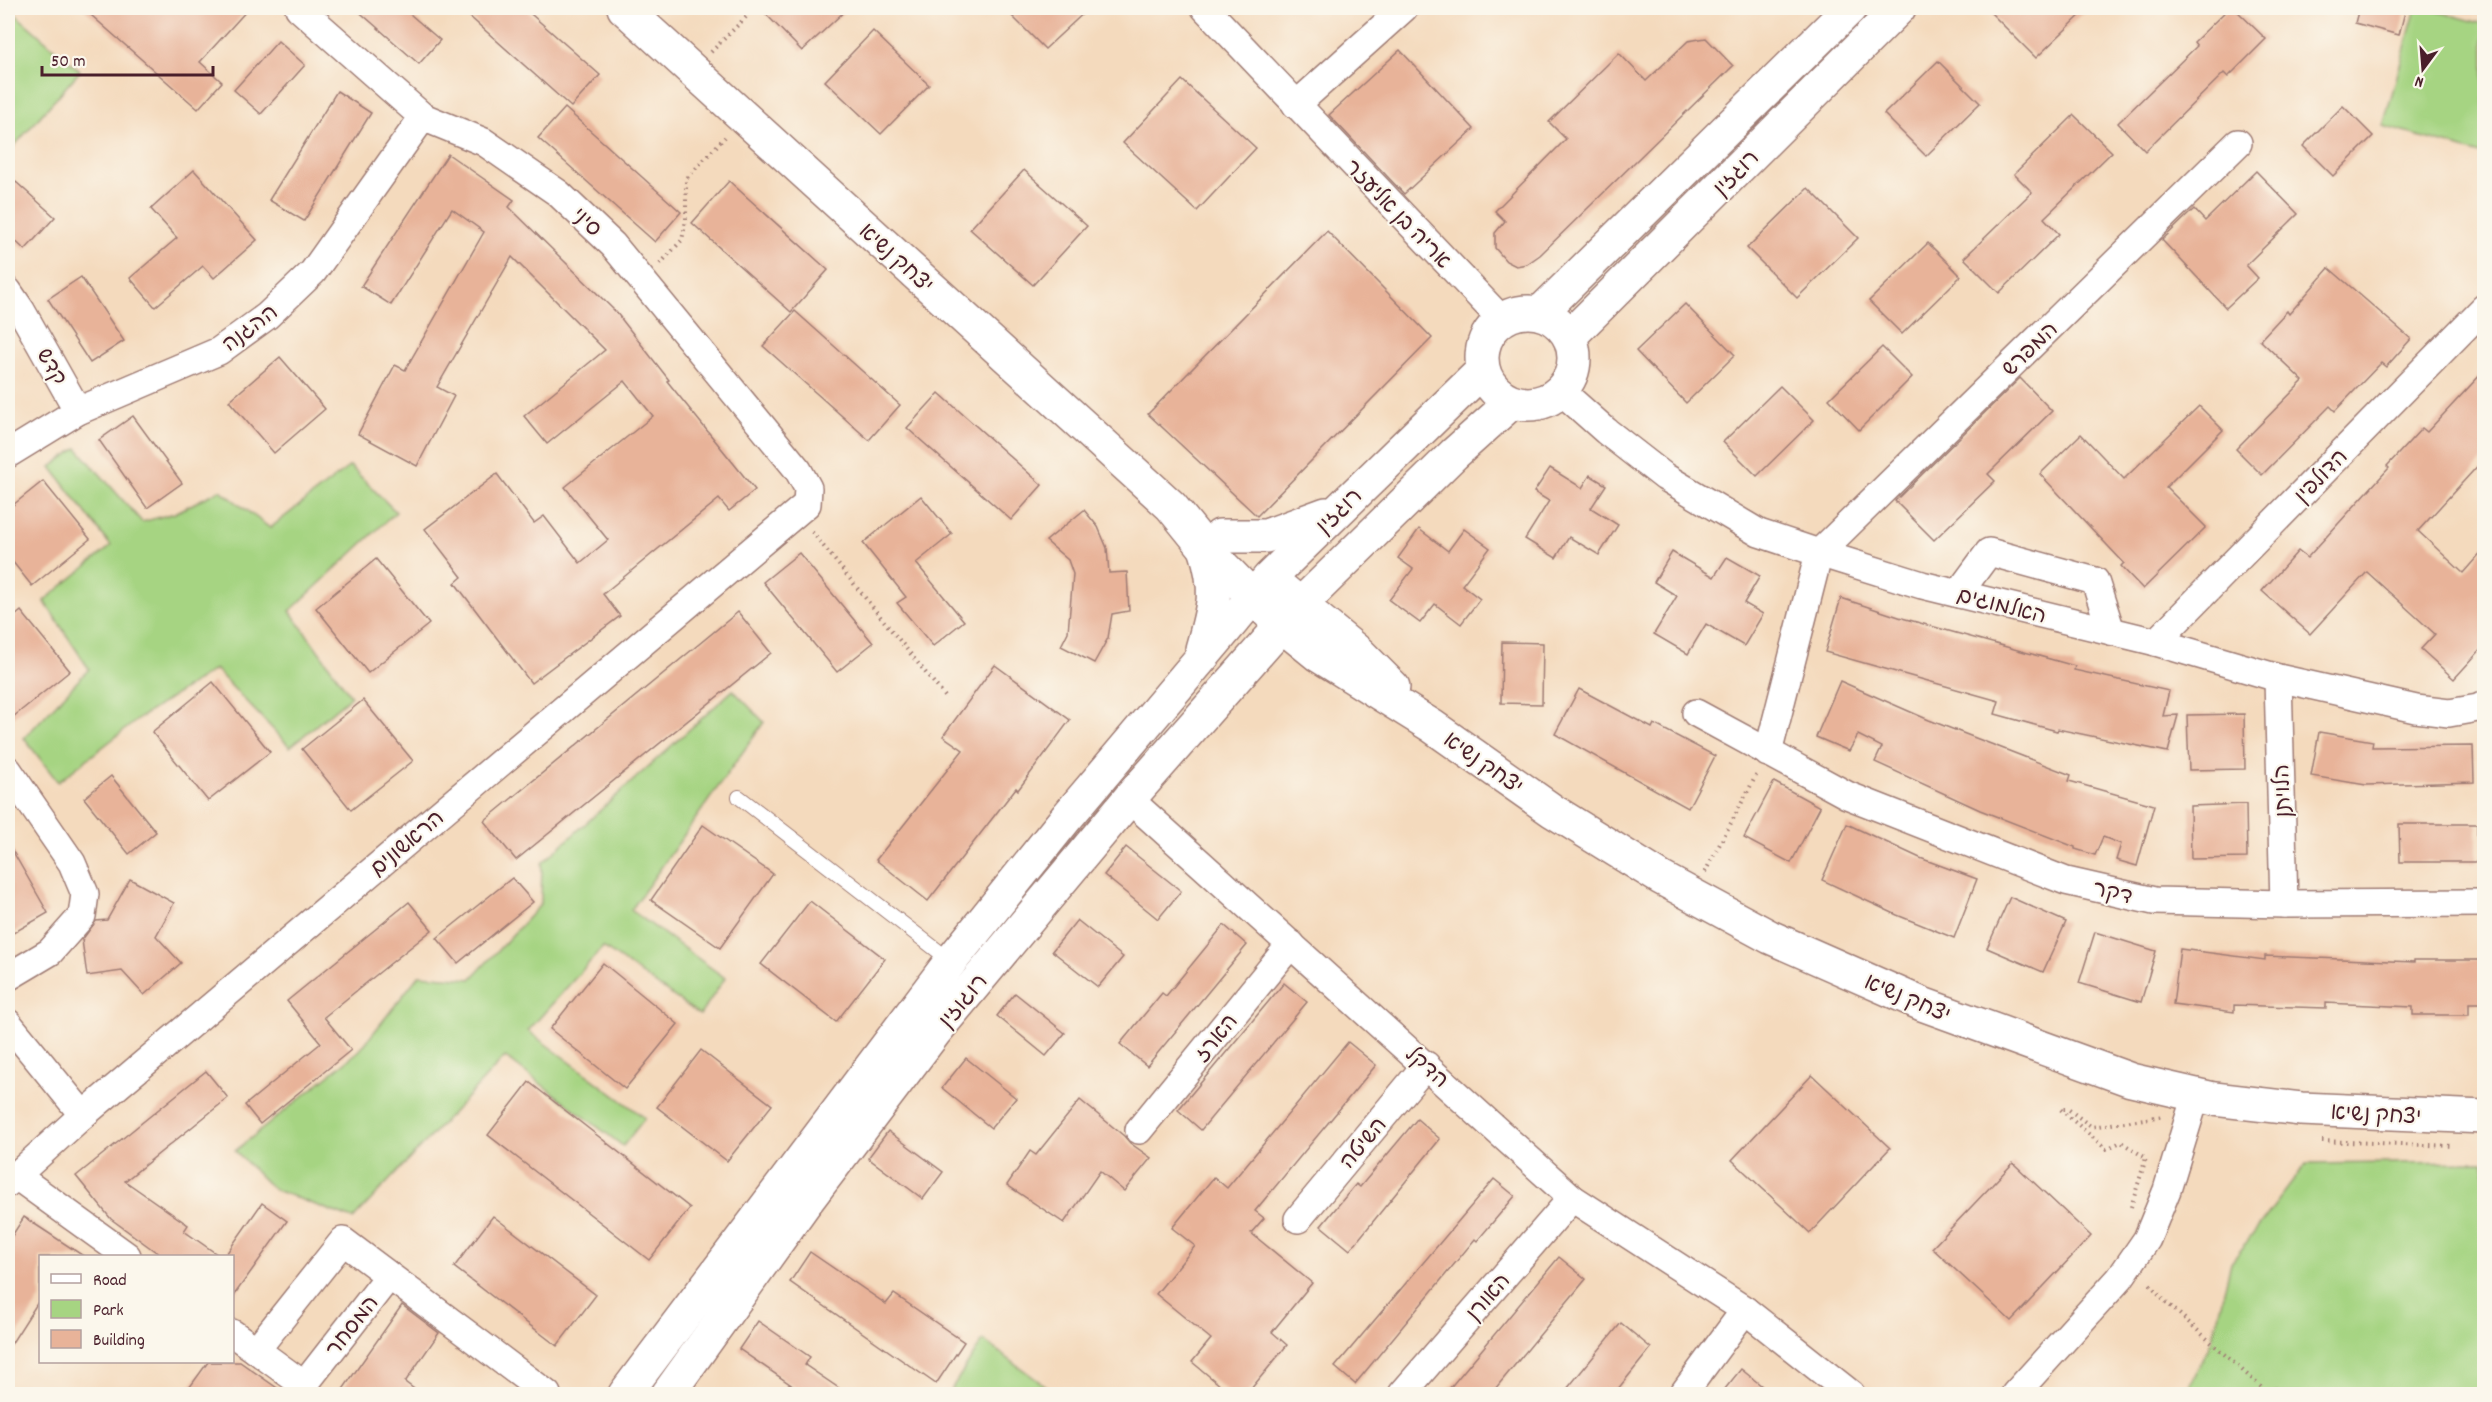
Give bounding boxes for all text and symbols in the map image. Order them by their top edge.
scale bar [42,39,213,77]
north arrow [2393,39,2453,99]
text: 50 m [51,50,86,75]
text: N [2412,69,2427,93]
street label: רוגזין [1707,144,1768,205]
street label: אריה בן אליעזר [1336,154,1457,277]
street label: סיני [564,202,608,246]
street label: יצחק נשיא [851,218,939,301]
street label: ההגנה [217,298,286,361]
street label: המפרש [1996,316,2066,385]
street label: קדש [27,343,73,392]
street label: הדולפין [2289,443,2356,512]
street label: רוגזין [1310,483,1371,542]
street label: האלמוגים [1953,581,2049,633]
street label: יצחק נשיא [1436,726,1528,804]
street label: הלויתן [2268,764,2301,818]
street label: הראשונים [364,804,452,885]
street label: דקר [2089,875,2135,914]
street label: רוגוזין [933,968,997,1036]
street label: יצחק נשיא [1859,968,1954,1032]
street label: הארז [1189,1008,1247,1070]
street label: הדקל [1397,1041,1454,1097]
street label: יצחק נשיא [2330,1099,2422,1134]
street label: השיטה [1334,1112,1396,1177]
legend [39,1255,234,1363]
street label: האורן [1460,1268,1519,1329]
text: Road [93,1269,127,1294]
street label: המסחר [320,1290,388,1364]
text: Park [93,1299,124,1324]
text: Building [93,1329,145,1354]

